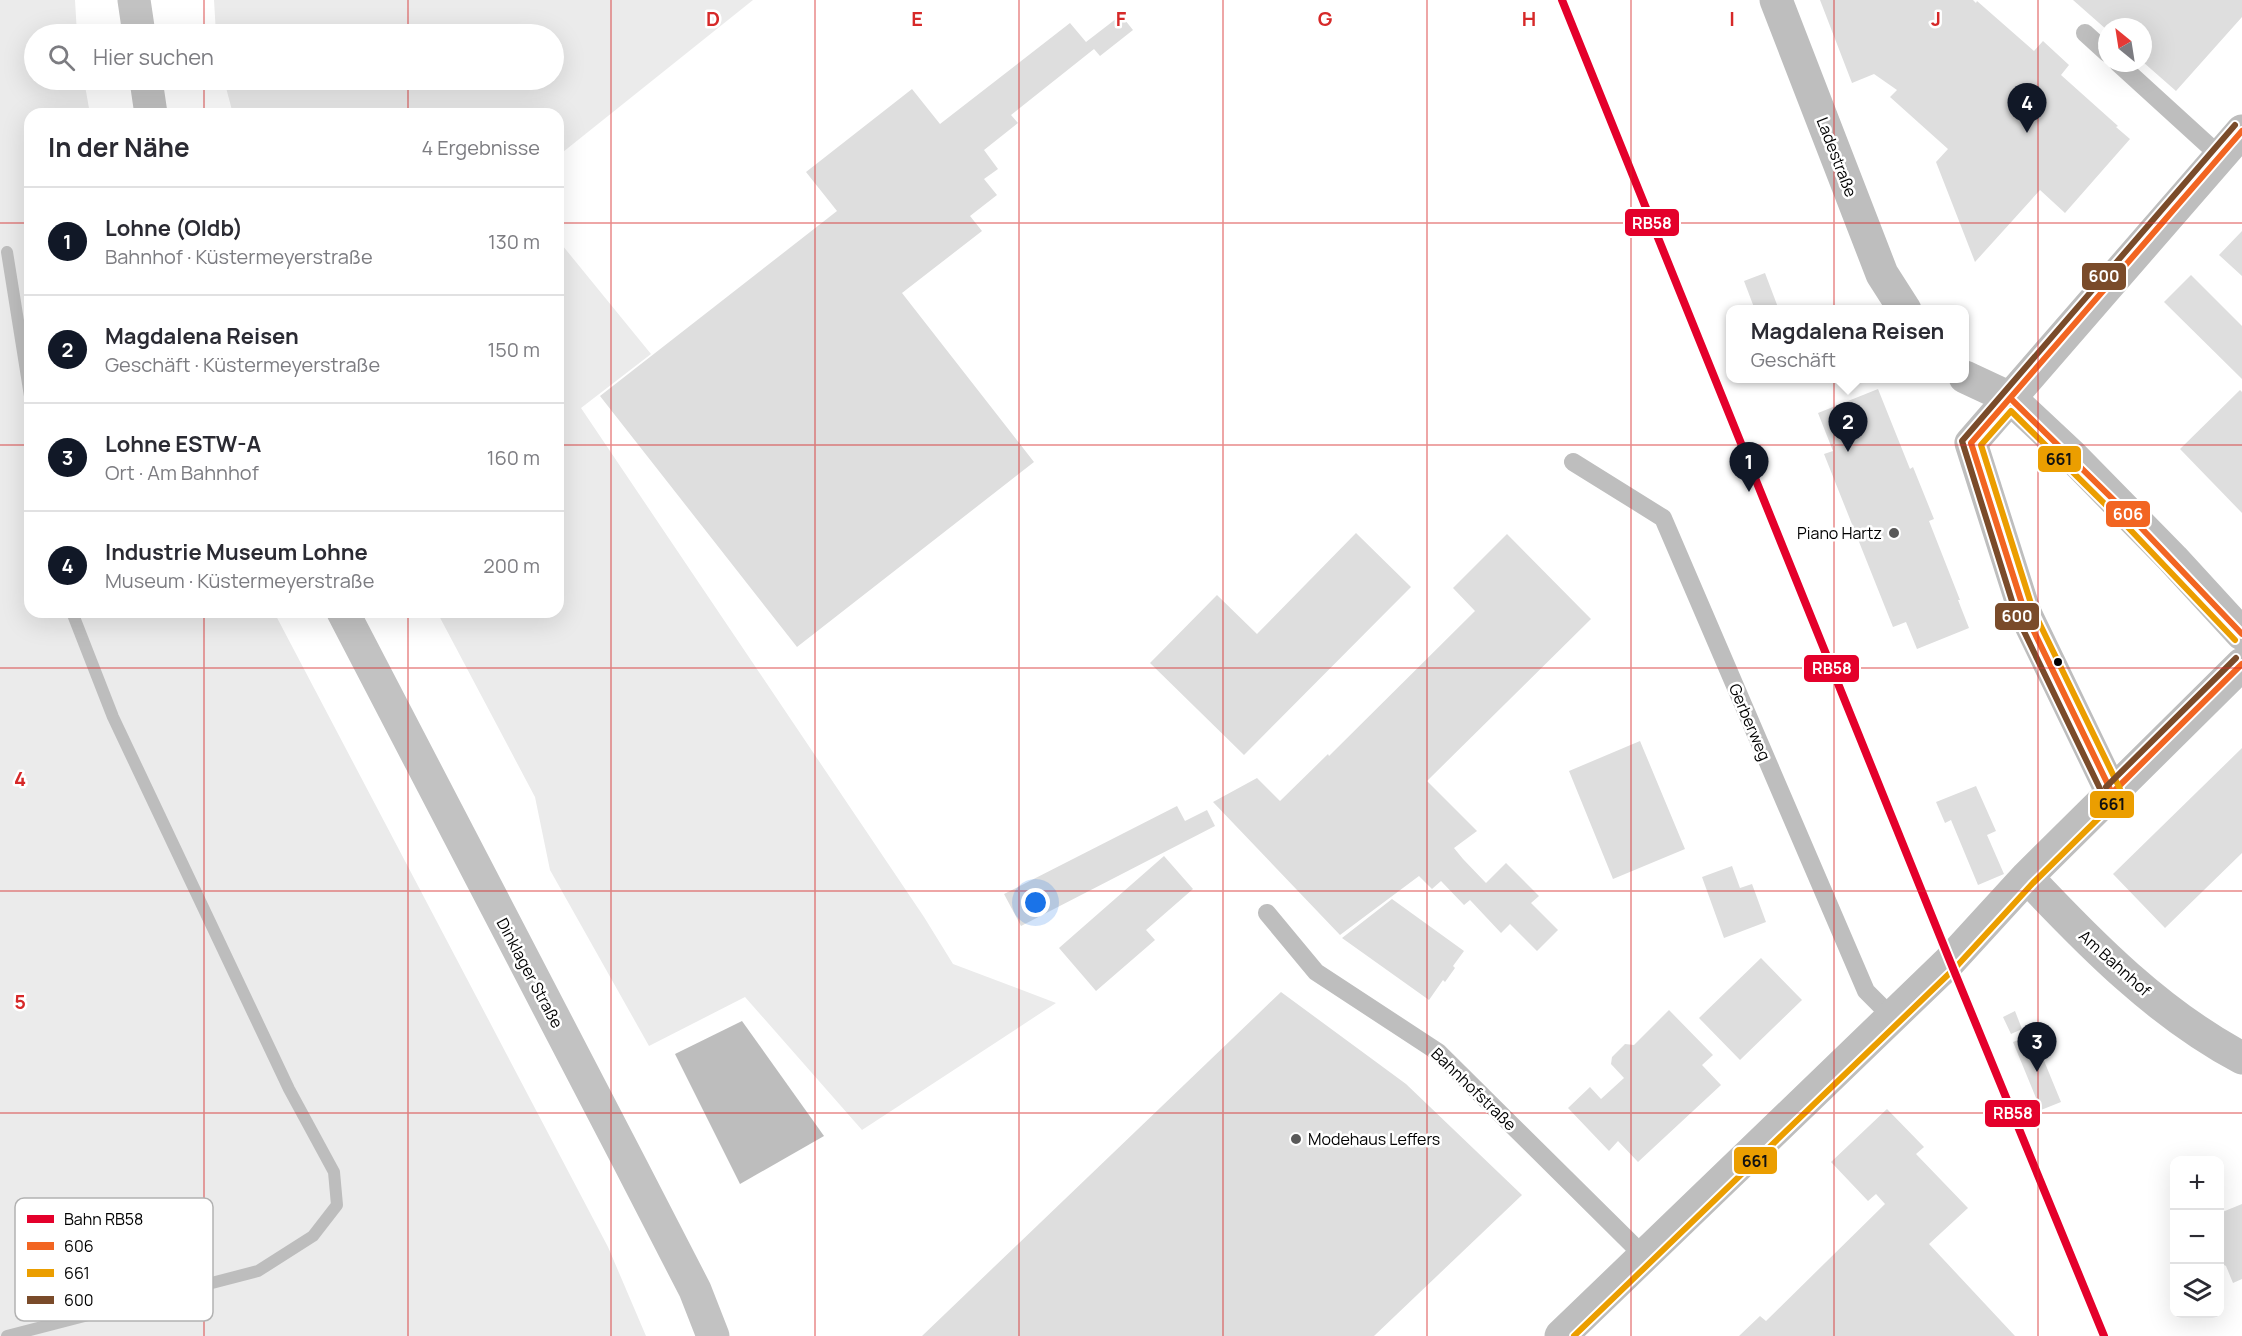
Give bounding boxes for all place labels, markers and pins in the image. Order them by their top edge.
pin: 4 [2008,84,2046,133]
pin: 2 [1828,402,1868,452]
pin: 1 [1730,442,1768,492]
place label: Piano Hartz [1797,522,1882,544]
marker: Piano Hartz [1887,526,1901,540]
unlabelled marker [2052,656,2064,668]
pin: 3 [2018,1022,2056,1072]
place label: Modehaus Leffers [1308,1128,1440,1150]
marker: Modehaus Leffers [1289,1132,1303,1146]

